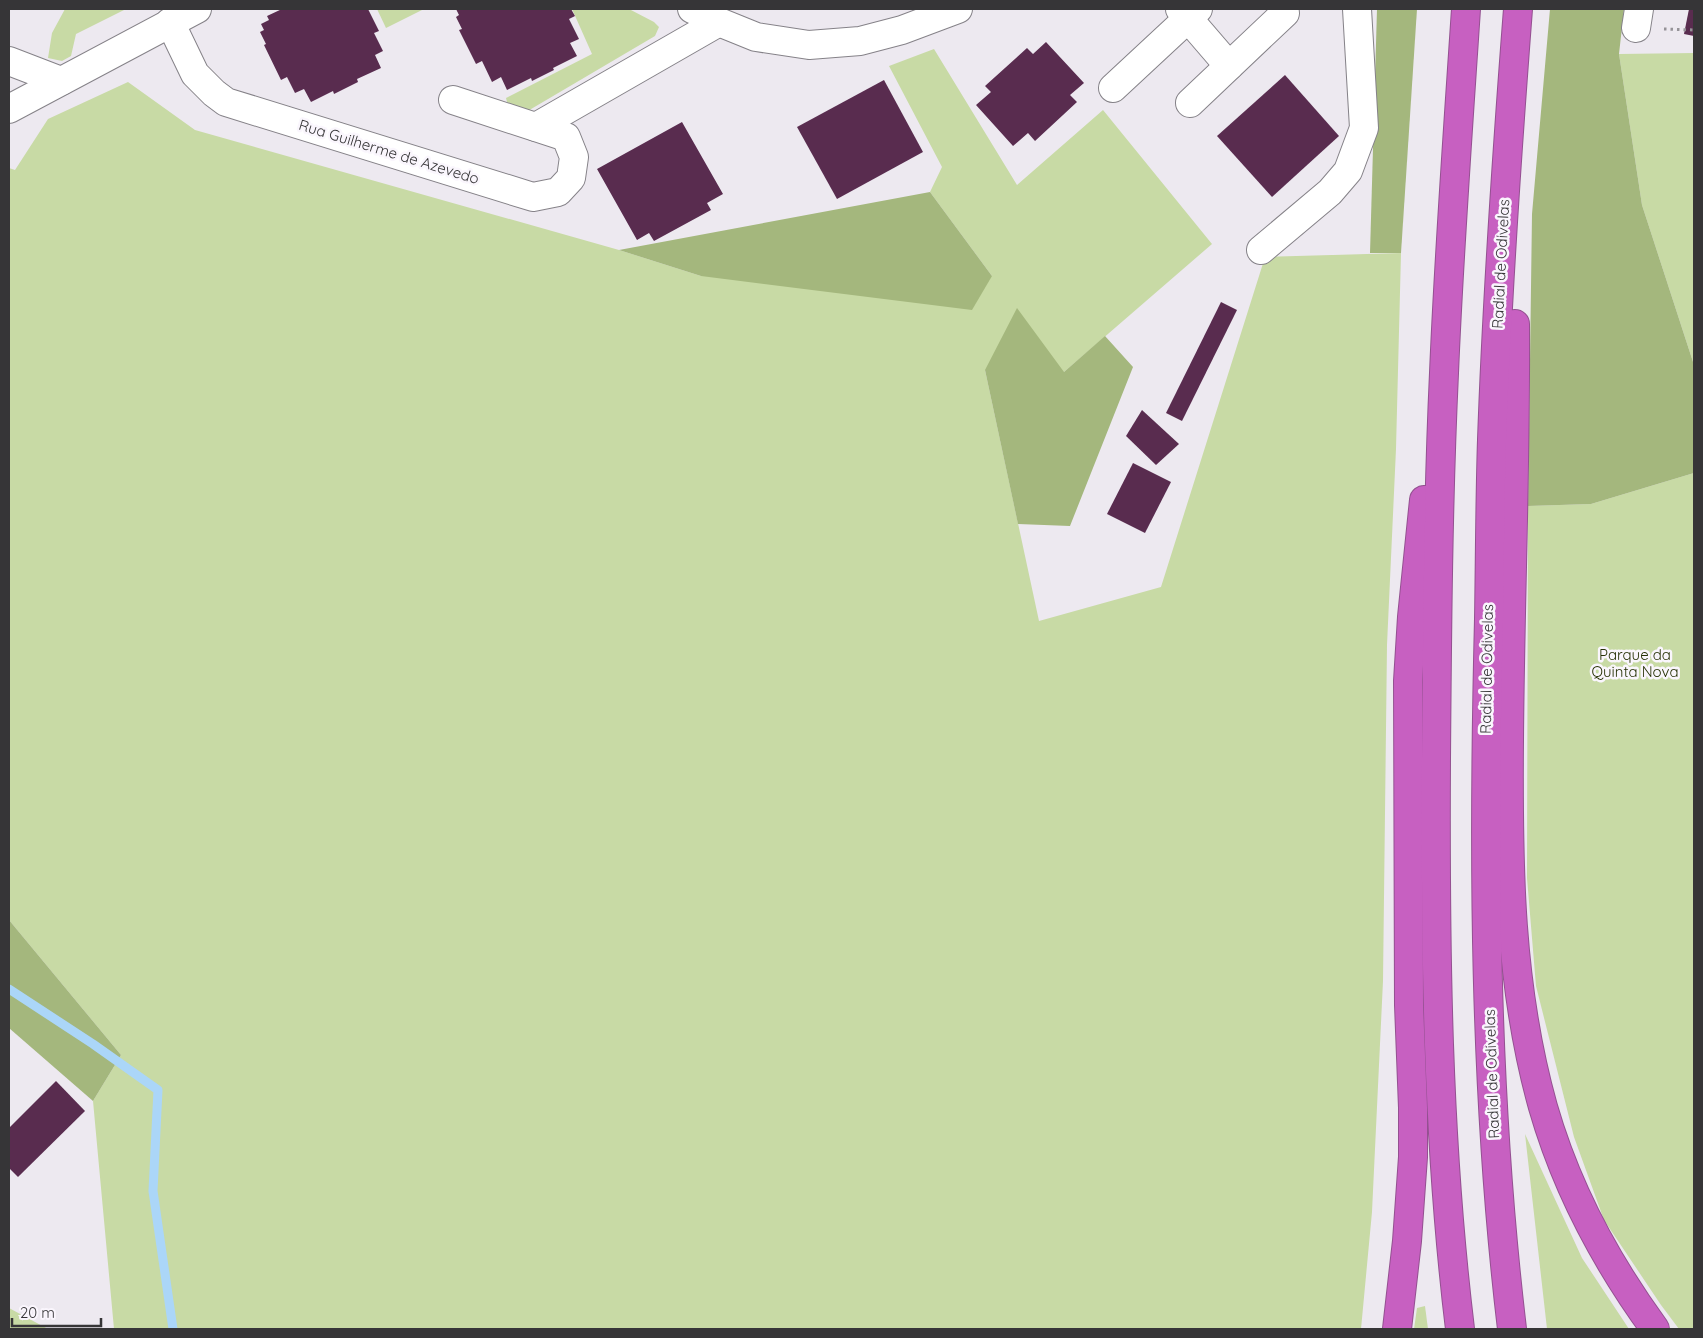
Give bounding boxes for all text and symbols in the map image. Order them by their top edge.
street label: Rua Guilherme de Azevedo [297,115,482,188]
street label: Radial de Odivelas [1488,199,1513,329]
street label: Radial de Odivelas [1476,604,1497,734]
park label: Parque da Quinta Nova [1591,645,1679,681]
street label: Radial de Odivelas [1480,1009,1503,1139]
scale bar [12,1296,101,1328]
text: 20 m [20,1303,55,1322]

